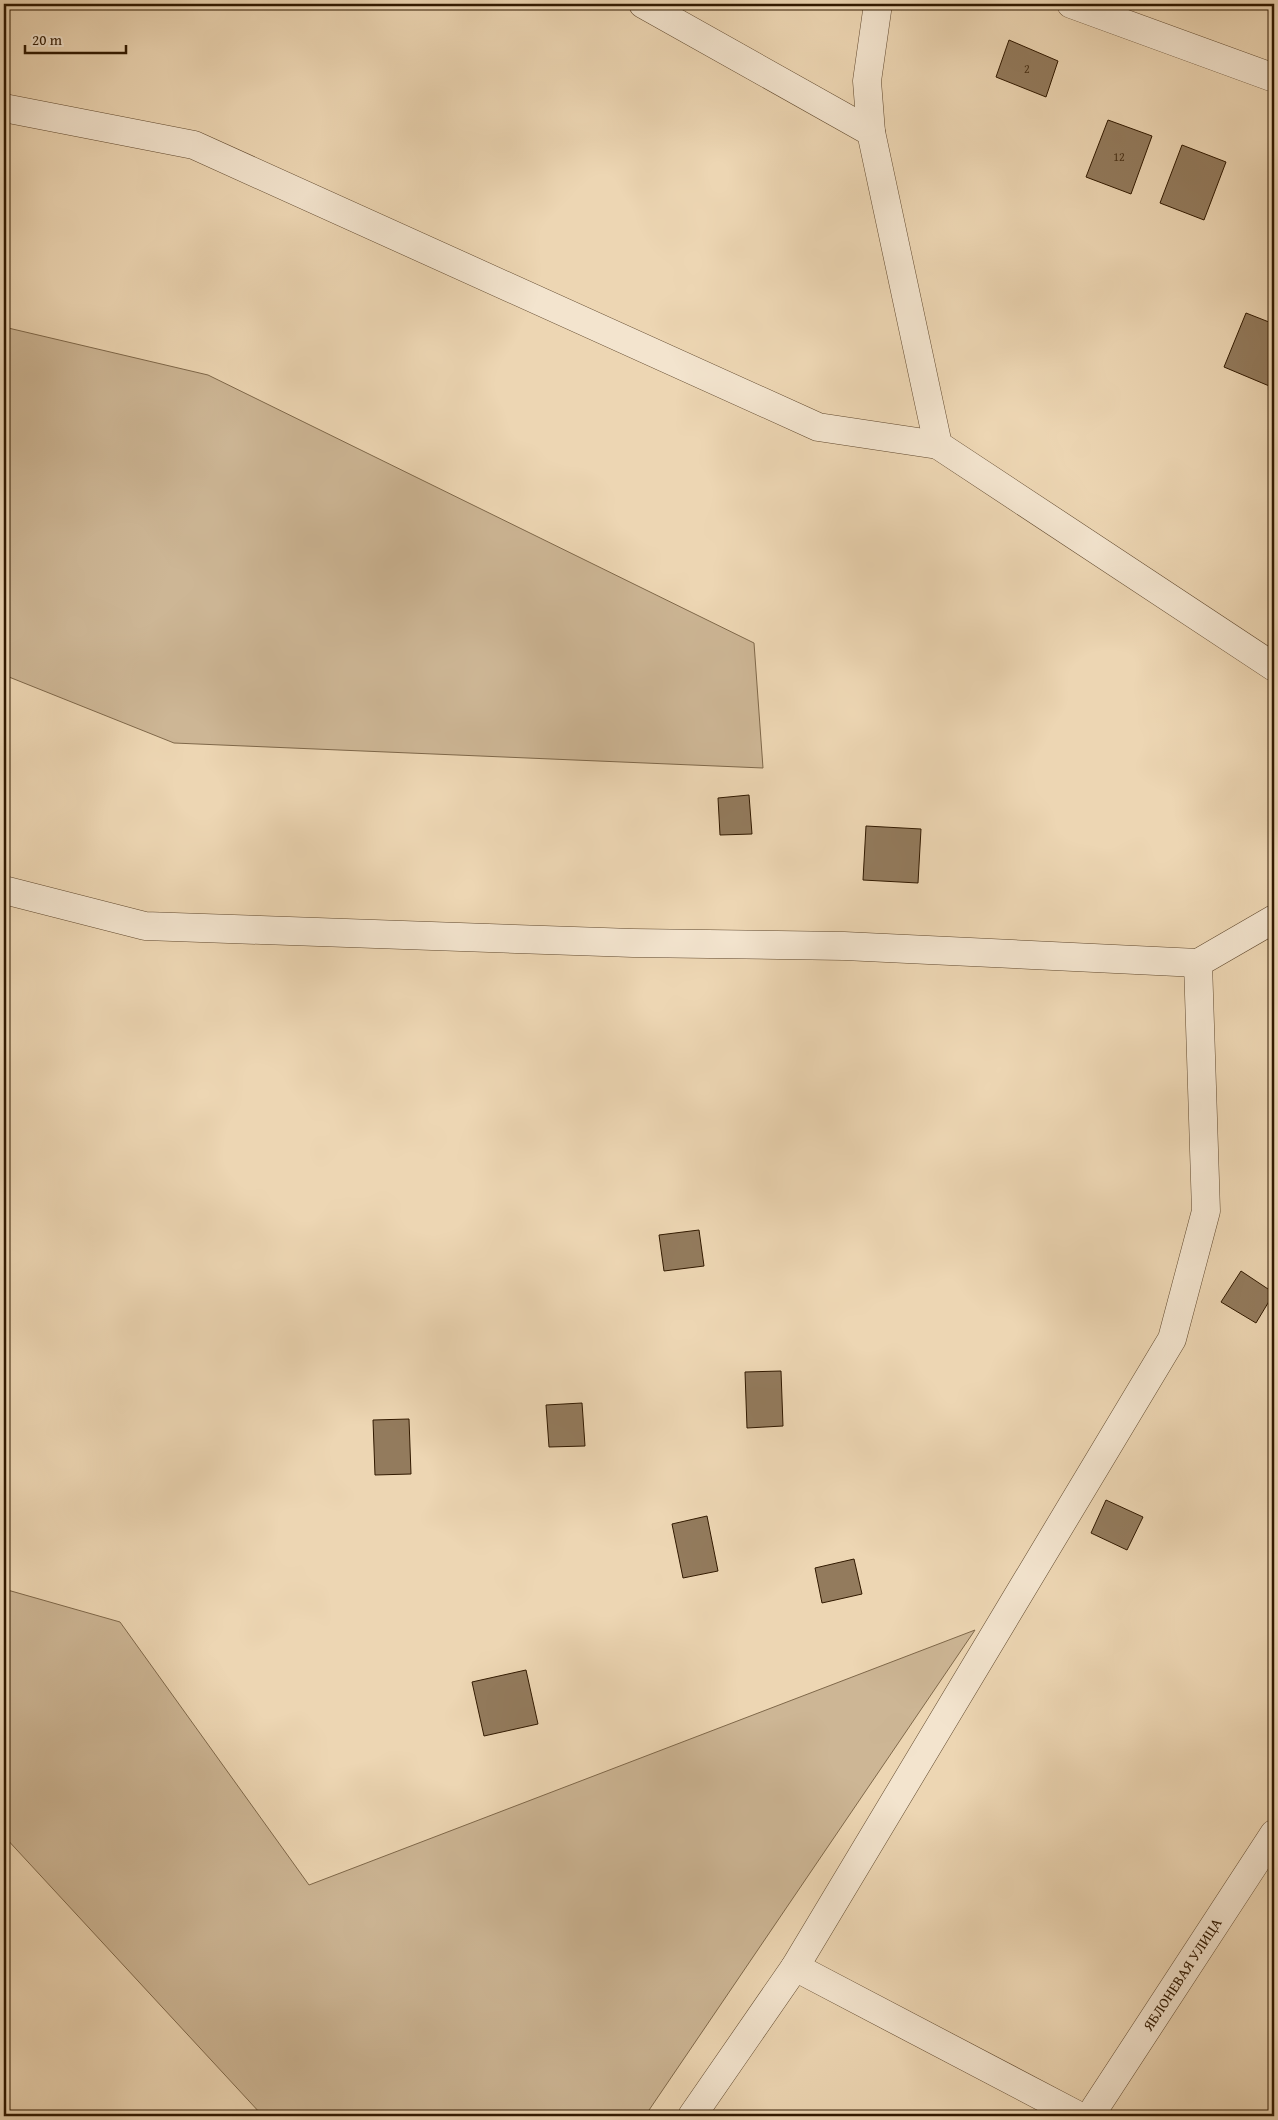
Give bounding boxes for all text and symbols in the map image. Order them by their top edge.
scale bar [25,22,126,54]
text: 20 m [32,29,63,50]
house number: 2 [1024,60,1030,77]
house number: 12 [1113,148,1125,165]
street label: ЯБЛОНЕВАЯ УЛИЦА [1137,1914,1226,2036]

